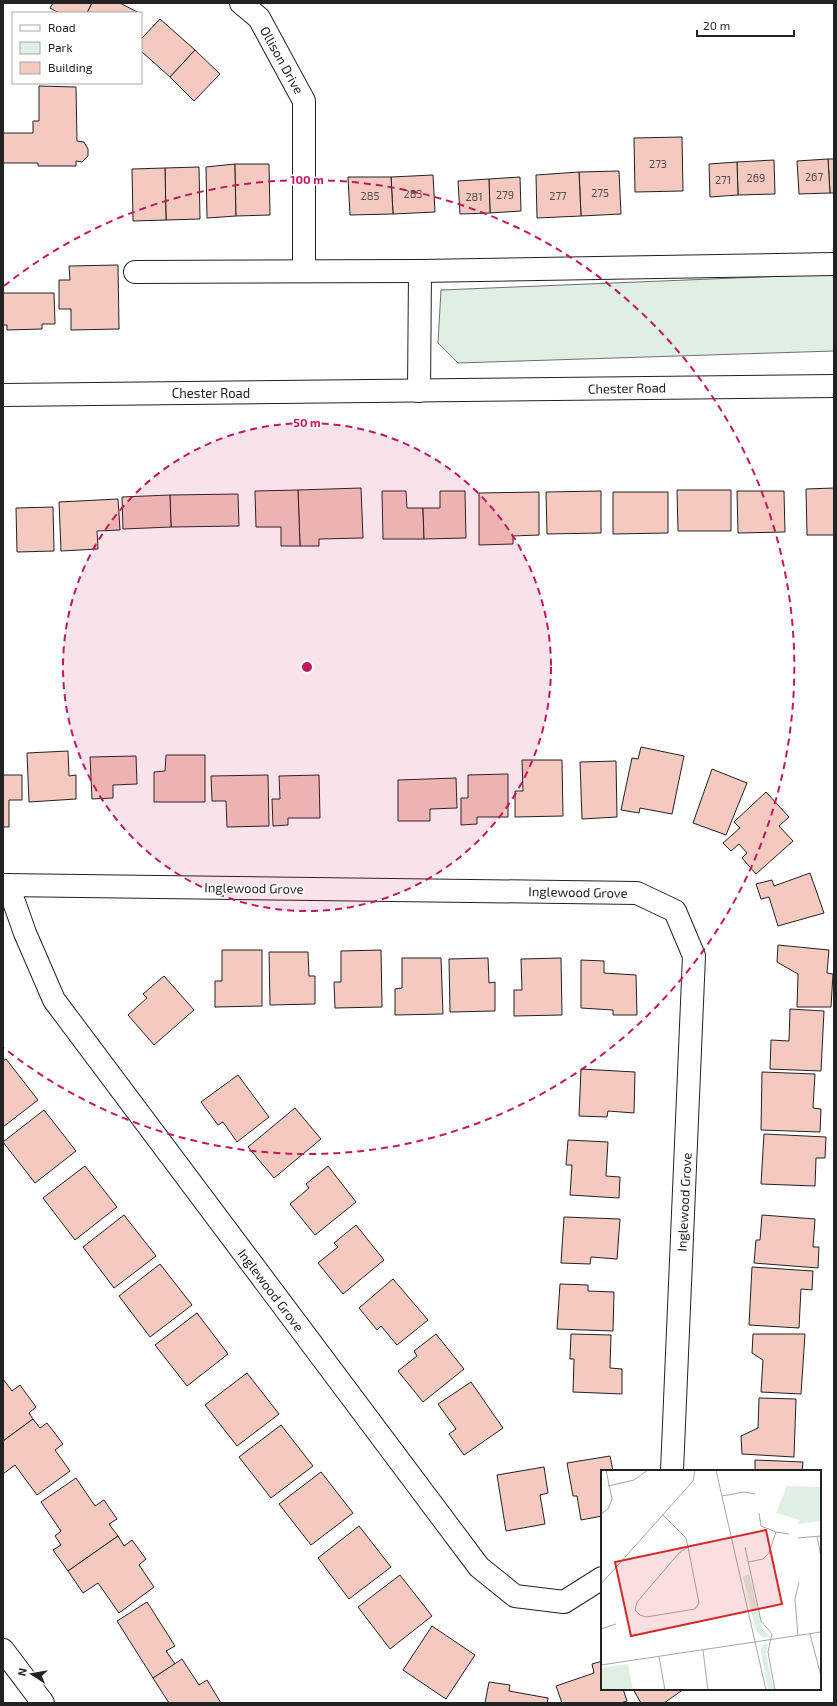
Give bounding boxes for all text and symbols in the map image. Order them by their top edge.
legend [12,12,142,84]
scale bar [697,12,794,38]
text: 20 m [703,18,730,32]
text: Road [48,20,76,34]
street label: Ollison Drive [257,23,307,97]
text: Park [48,40,73,54]
text: Building [48,60,93,74]
house number: 273 [649,157,667,170]
house number: 267 [805,170,823,183]
house number: 269 [747,171,765,184]
text: 100 m [290,172,324,186]
house number: 271 [715,173,731,186]
house number: 275 [591,186,609,199]
house number: 283 [404,187,422,200]
house number: 279 [496,188,514,201]
house number: 285 [361,189,379,202]
house number: 277 [549,189,567,202]
house number: 281 [465,190,483,203]
street label: Chester Road [588,379,666,397]
street label: Chester Road [172,385,250,401]
text: 50 m [293,415,321,429]
centre of rings [300,660,314,674]
street label: Inglewood Grove [204,879,304,897]
street label: Inglewood Grove [528,883,628,901]
street label: Inglewood Grove [673,1152,695,1252]
street label: Inglewood Grove [235,1246,307,1334]
inset map [601,1470,821,1690]
north arrow [12,1654,52,1694]
text: N [15,1667,29,1677]

